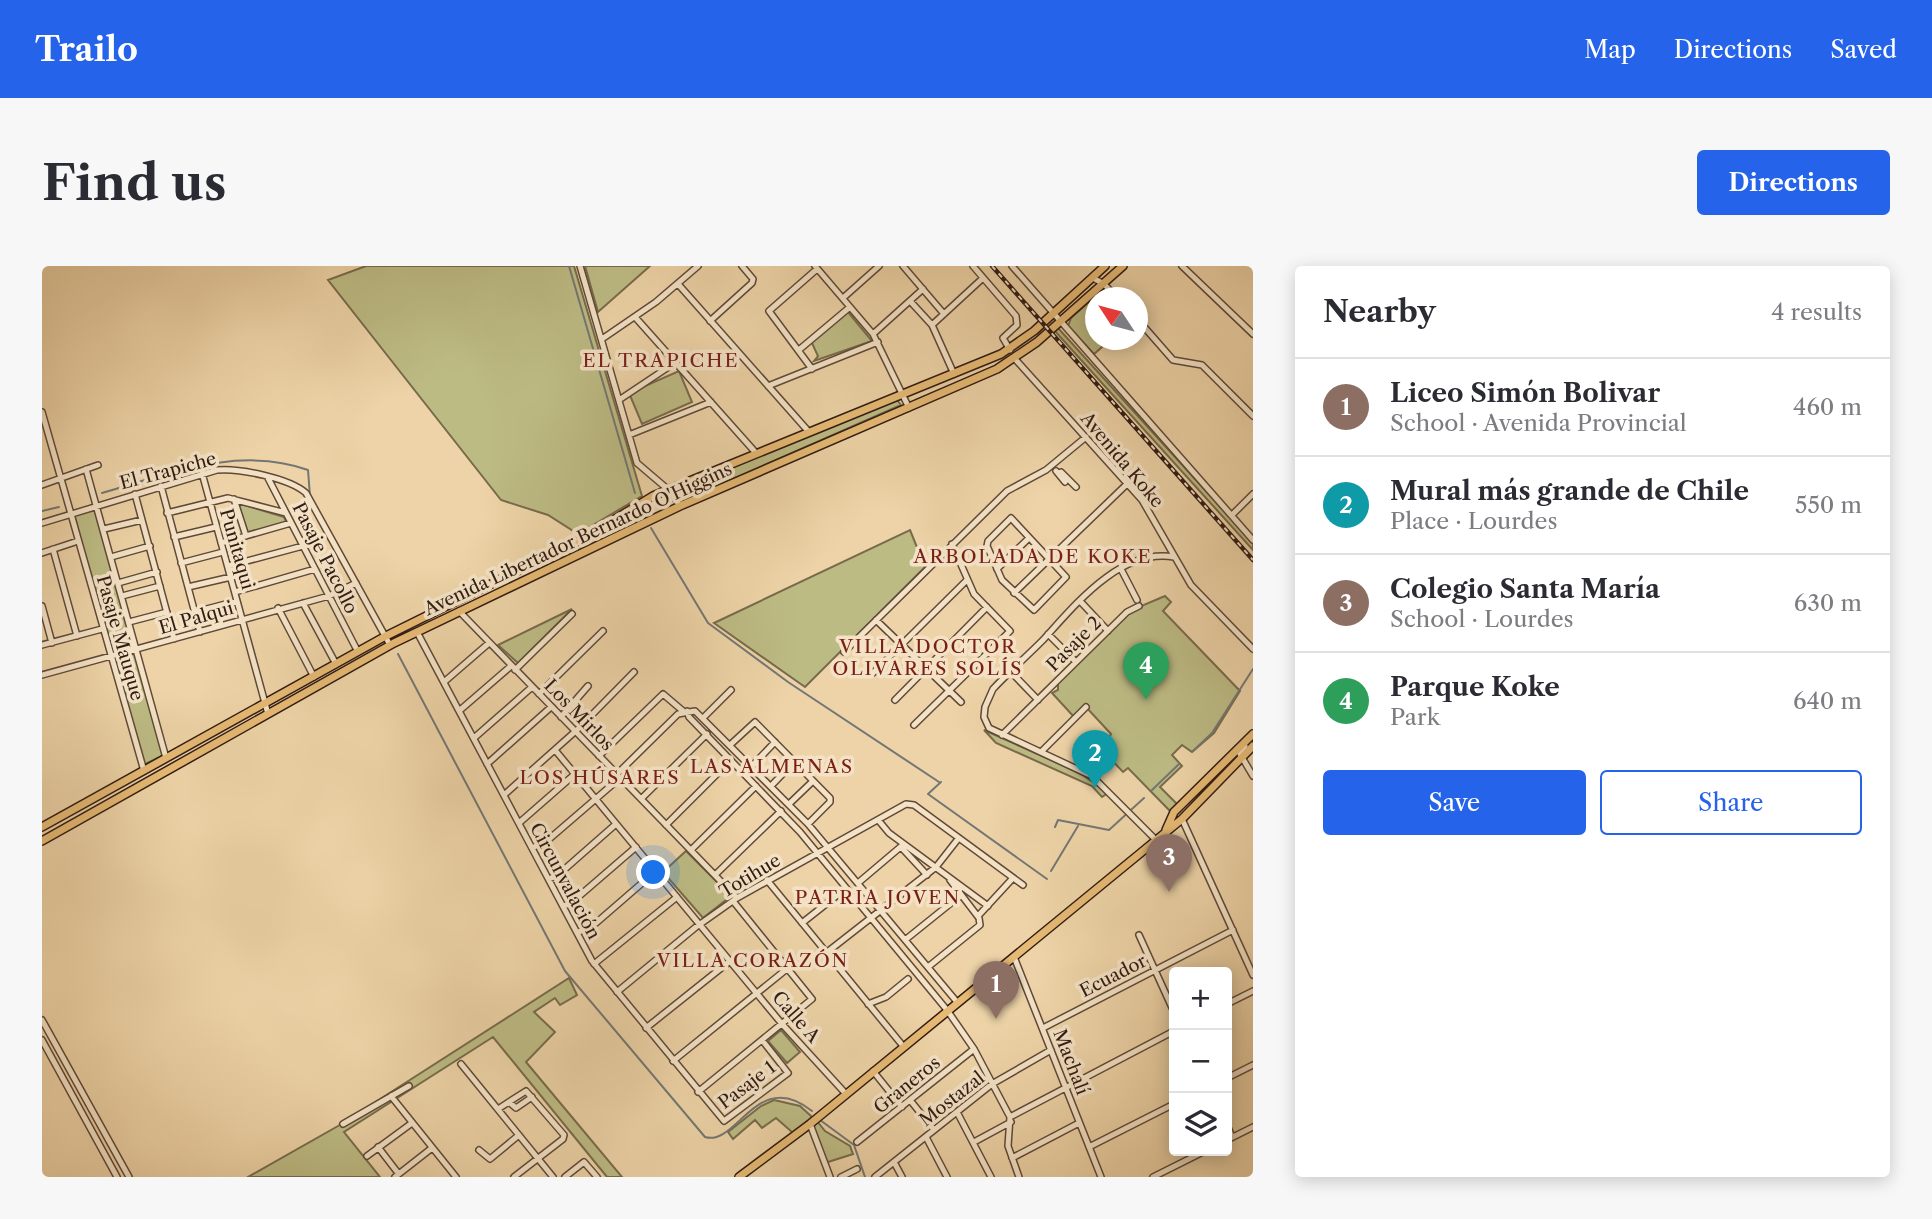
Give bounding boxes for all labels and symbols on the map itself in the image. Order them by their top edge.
north arrow [1085,287,1148,350]
district label: EL TRAPICHE [582,349,740,372]
street label: Avenida Koke [1075,407,1168,512]
street label: El Trapiche [117,448,219,494]
street label: Avenida Libertador Bernardo O'Higgins [420,458,736,621]
street label: Pasaje Pacollo [288,499,362,617]
street label: Punitaqui [215,506,259,592]
district label: ARBOLADA DE KOKE [912,545,1153,568]
street label: Pasaje Mauque [92,573,148,703]
street label: El Palqui [156,597,236,639]
street label: Pasaje 2 [1042,612,1106,676]
district label: VILLA DOCTOR OLIVARES SOLÍS [833,635,1023,680]
pin: 4 [1123,642,1169,700]
street label: Los Mirlos [540,675,618,755]
pin: 2 [1072,730,1118,788]
district label: LAS ALMENAS [690,755,854,778]
district label: LOS HÚSARES [519,766,681,789]
street label: Circunvalación [525,819,605,943]
pin: 3 [1146,834,1192,892]
street label: Totihue [716,849,784,903]
your location [636,855,670,889]
district label: PATRIA JOVEN [795,886,961,909]
district label: VILLA CORAZÓN [656,949,849,972]
street label: Ecuador [1076,950,1150,1002]
pin: 1 [973,961,1019,1019]
street label: Calle A [768,987,825,1048]
street label: Machalí [1048,1026,1094,1098]
street label: Graneros [869,1052,945,1118]
street label: Pasaje 1 [714,1056,780,1114]
street label: Mostazal [915,1067,989,1131]

